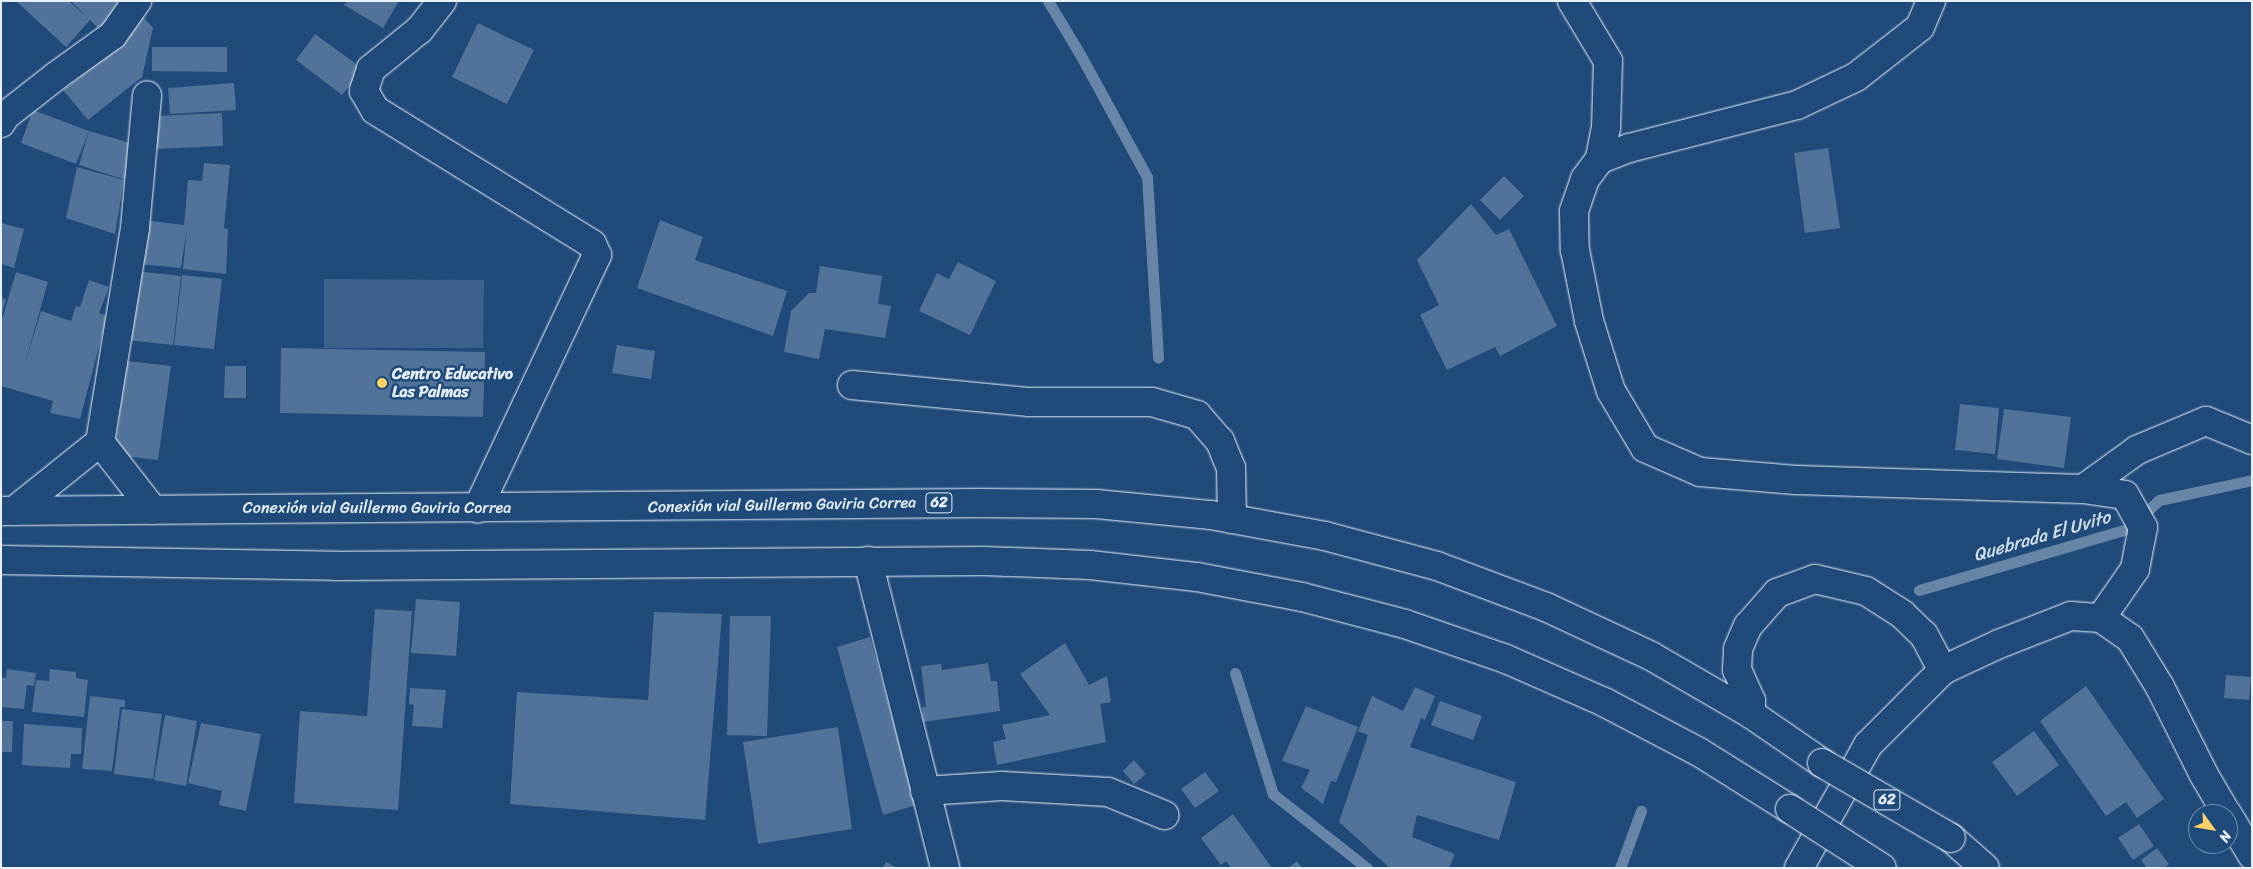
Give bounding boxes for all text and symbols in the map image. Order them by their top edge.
place label: Centro Educativo Las Palmas [392,364,513,402]
marker: Centro Educativo Las Palmas [376,377,388,389]
road number: 62 [925,490,953,516]
street label: Conexión vial Guillermo Gaviria Correa [648,493,916,517]
street label: Conexión vial Guillermo Gaviria Correa [243,498,511,518]
water label: Quebrada El Uvito [1971,506,2113,566]
road number: 62 [1873,788,1901,812]
north arrow [2188,804,2238,854]
text: N [2212,826,2238,847]

